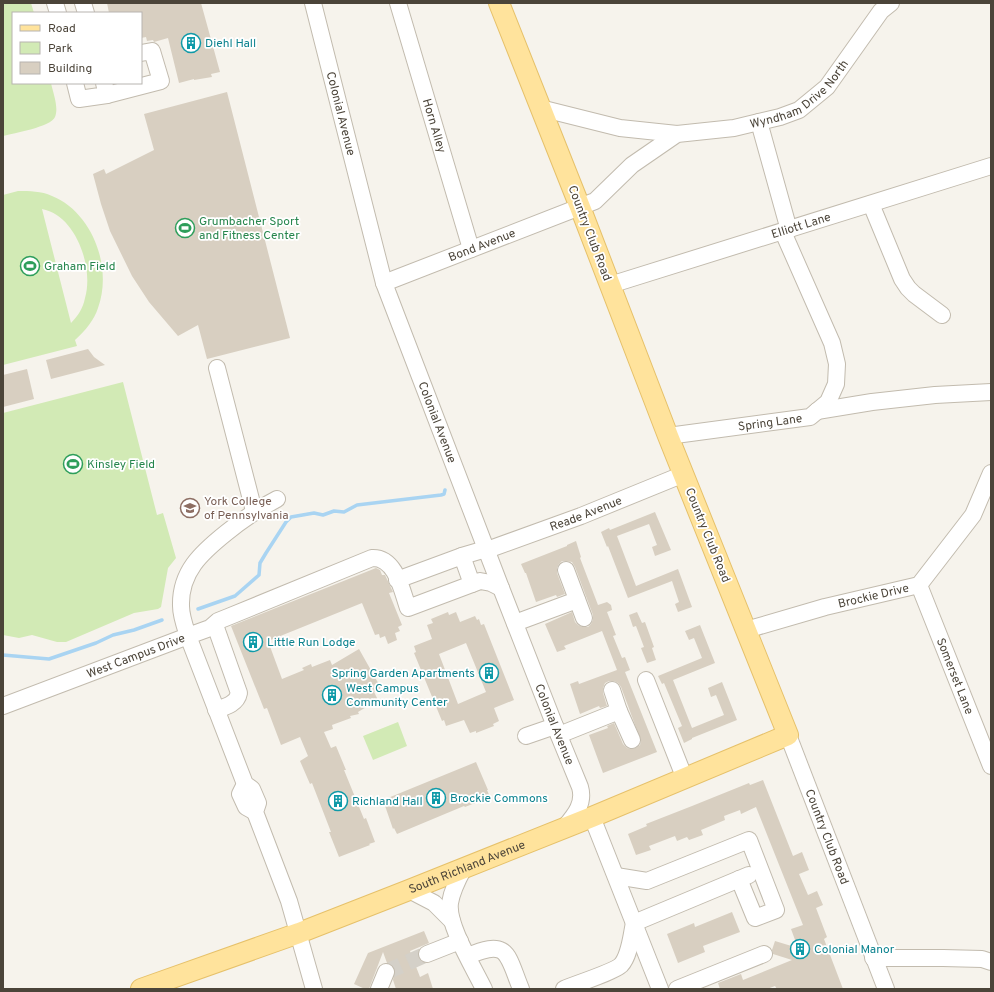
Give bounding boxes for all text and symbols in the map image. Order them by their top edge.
legend [12,12,142,84]
text: Road [48,21,76,37]
building icon: Diehl Hall [180,32,202,54]
place label: Diehl Hall [205,36,256,52]
text: Park [48,41,73,57]
street label: Wyndham Drive North [749,57,853,133]
text: Building [48,61,92,77]
street label: Colonial Avenue [322,70,358,157]
street label: Horn Alley [418,97,449,155]
street label: Country Club Road [564,183,615,283]
street label: Elliott Lane [769,210,833,243]
place label: Grumbacher Sport and Fitness Center [199,214,300,244]
sports icon: Grumbacher Sport and Fitness Center [174,217,196,239]
street label: Bond Avenue [446,226,518,266]
sports icon: Graham Field [19,255,41,277]
place label: Graham Field [44,259,115,275]
street label: Colonial Avenue [414,380,459,466]
street label: Spring Lane [737,411,803,436]
sports icon: Kinsley Field [62,453,84,475]
place label: Kinsley Field [87,457,155,473]
street label: Country Club Road [681,486,733,585]
street label: Reade Avenue [548,493,625,536]
place label: York College of Pennsylvania [204,494,289,524]
school or university icon: York College of Pennsylvania [179,497,201,519]
street label: Brockie Drive [837,581,911,613]
street label: West Campus Drive [85,631,188,683]
building icon: Little Run Lodge [242,631,264,653]
place label: Little Run Lodge [267,635,356,651]
street label: Somerset Lane [932,636,977,717]
building icon: Spring Garden Apartments [478,662,500,684]
place label: Spring Garden Apartments [331,666,475,682]
place label: West Campus Community Center [346,681,448,711]
street label: Colonial Avenue [530,682,577,768]
building icon: West Campus Community Center [321,684,343,706]
building icon: Brockie Commons [425,787,447,809]
street label: Country Club Road [801,787,852,887]
building icon: Richland Hall [327,790,349,812]
place label: Brockie Commons [450,791,548,807]
place label: Richland Hall [352,794,423,810]
street label: South Richland Avenue [407,837,528,898]
building icon: Colonial Manor [789,938,811,960]
place label: Colonial Manor [814,942,895,958]

